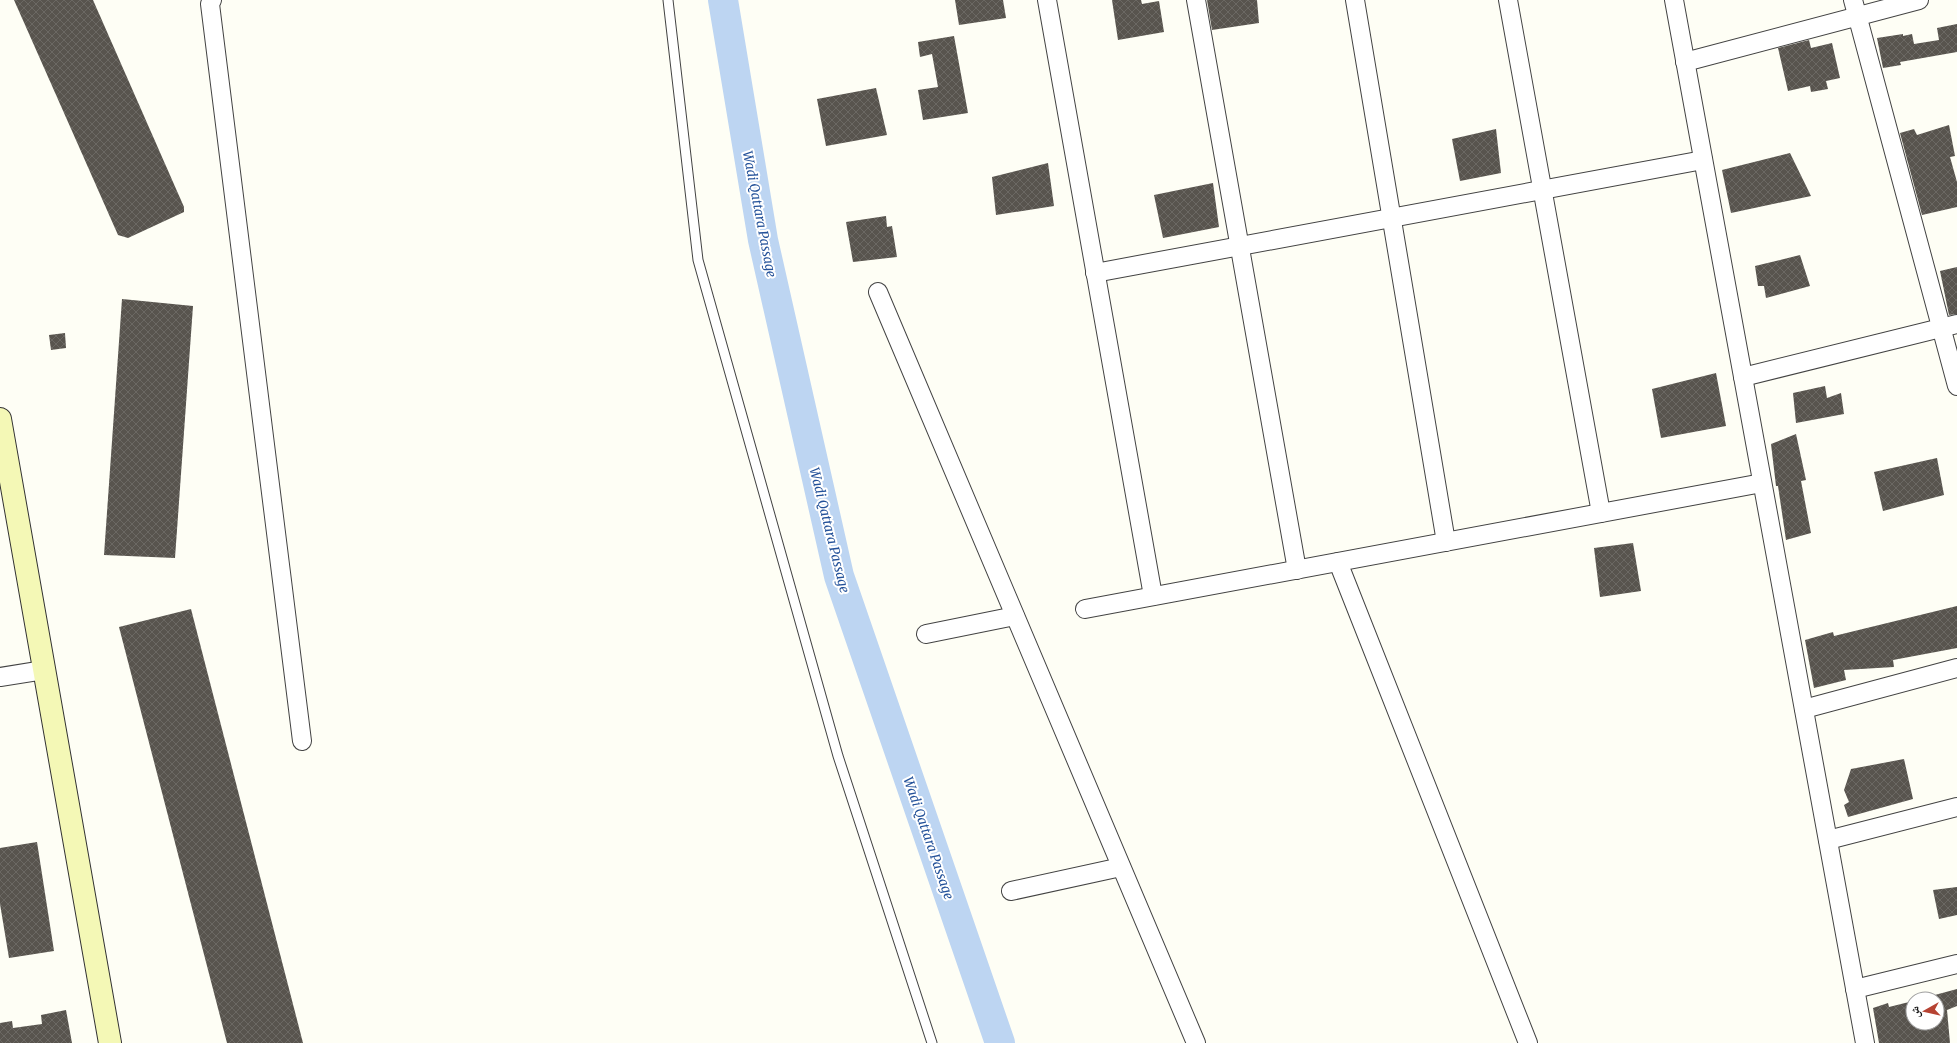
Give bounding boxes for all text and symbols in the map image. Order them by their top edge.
water label: Wadi Qattara Passage [739,149,780,279]
water label: Wadi Qattara Passage [806,466,853,595]
water label: Wadi Qattara Passage [900,775,958,902]
north arrow [1905,991,1945,1031]
text: ش [1907,1005,1924,1019]

